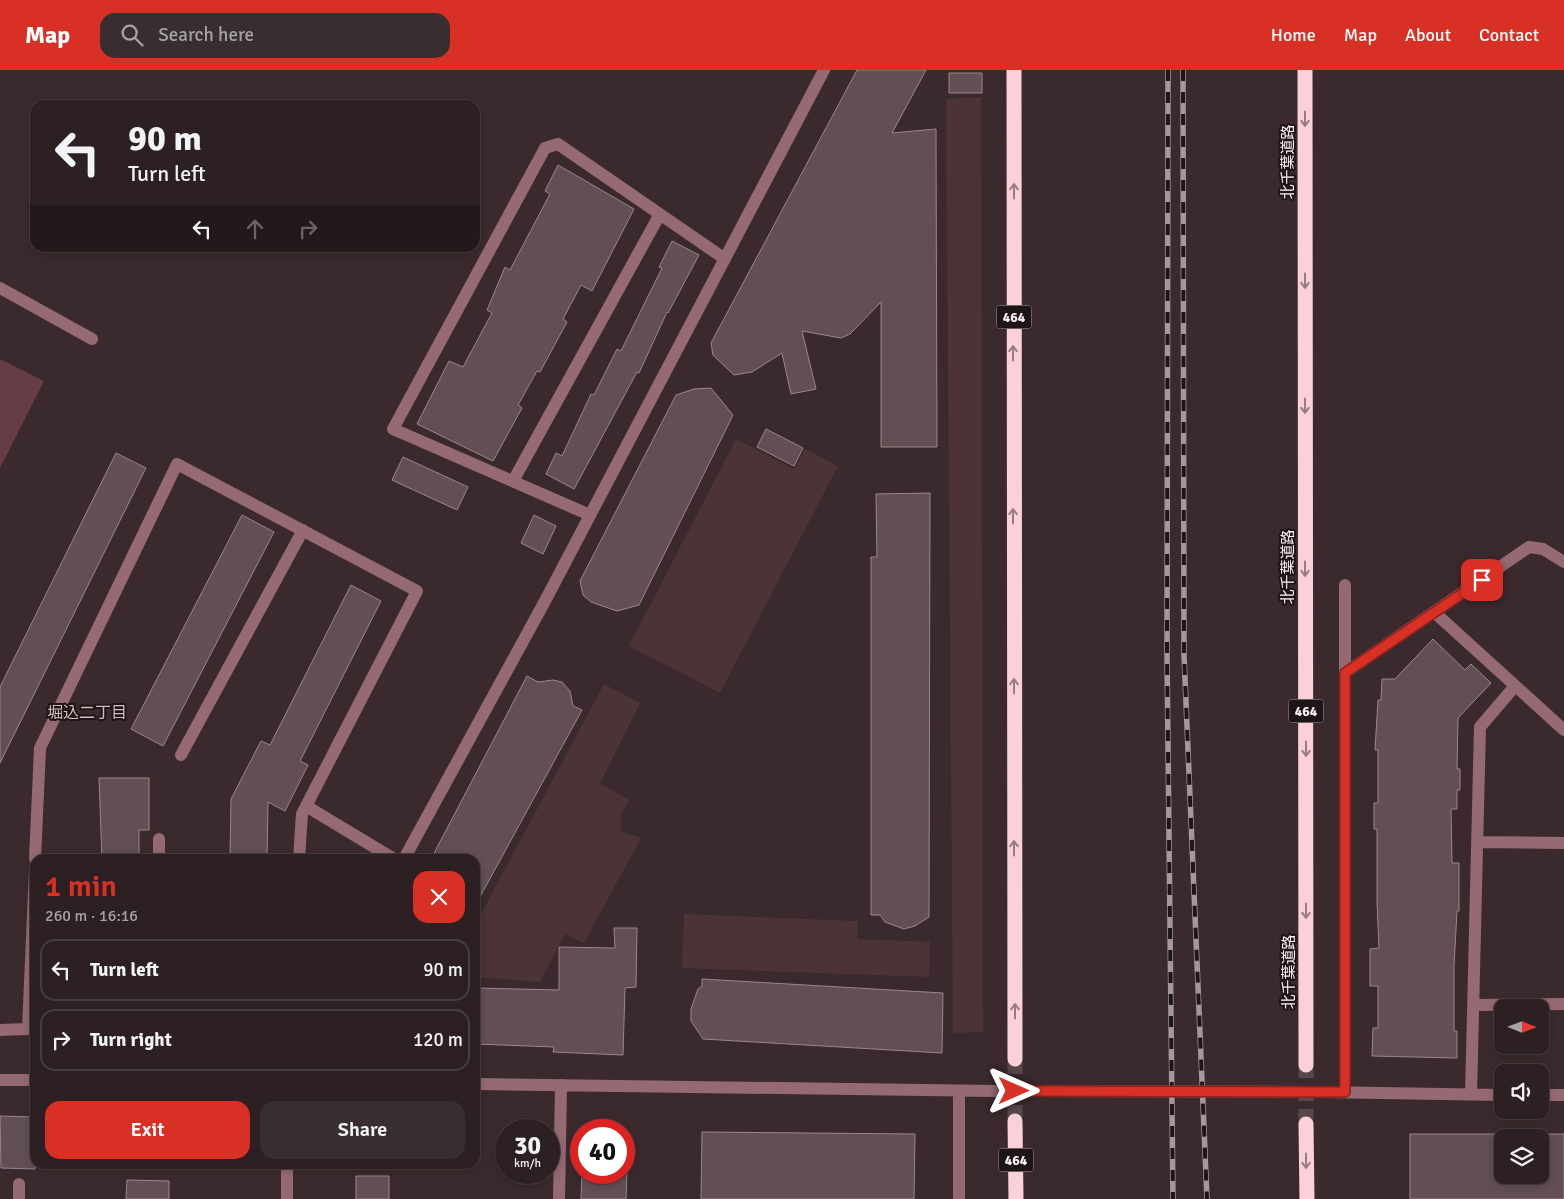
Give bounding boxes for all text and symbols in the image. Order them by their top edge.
search box [100,13,450,58]
text: Map [25,20,70,50]
icon: search [118,21,146,49]
text: Search here [158,23,254,47]
text: Home [1271,24,1316,46]
text: Map [1344,24,1377,46]
text: About [1405,24,1451,46]
text: Contact [1479,24,1539,46]
one-way arrow [1300,110,1310,126]
text: 90 m [128,117,202,160]
icon: left [45,120,110,185]
street label: 北千葉道路 [1279,124,1297,200]
text: Turn left [128,160,206,187]
one-way arrow [1009,183,1019,200]
icon: left [188,215,216,243]
icon: ahead [241,215,269,243]
icon: right [294,215,322,243]
one-way arrow [1300,272,1310,289]
road number: 464 [996,306,1032,328]
one-way arrow [1008,346,1018,362]
one-way arrow [1300,398,1310,414]
one-way arrow [1008,508,1018,524]
street label: 北千葉道路 [1279,529,1297,605]
pin [1461,559,1503,601]
one-way arrow [1300,560,1310,577]
icon: arrive [1468,566,1496,594]
one-way arrow [1009,678,1019,694]
road number: 464 [1288,700,1324,722]
district label: 堀込二丁目 [47,703,127,723]
one-way arrow [1301,740,1311,757]
one-way arrow [1009,840,1019,856]
text: 1 min [45,868,117,905]
button: close [413,871,465,923]
one-way arrow [1301,903,1311,919]
text: 260 m · 16:16 [45,906,138,926]
street label: 北千葉道路 [1280,934,1298,1010]
icon: left [47,956,75,984]
text: Turn left [90,958,159,982]
text: 90 m [423,958,463,982]
north arrow [1494,999,1549,1054]
map controls [1494,999,1549,1184]
one-way arrow [1010,1003,1020,1019]
icon: right [47,1026,75,1054]
text: Turn right [90,1028,172,1052]
text: 120 m [413,1028,463,1052]
position arrow [987,1064,1039,1116]
button: sound [1494,1064,1549,1119]
button: Exit [45,1101,250,1159]
button: Share [260,1101,465,1159]
speed limit sign: 40 [570,1119,635,1184]
button: layers [1494,1129,1549,1184]
text: 30 [514,1130,541,1161]
road number: 464 [998,1148,1034,1172]
one-way arrow [1302,1153,1311,1169]
text: km/h [514,1156,541,1171]

